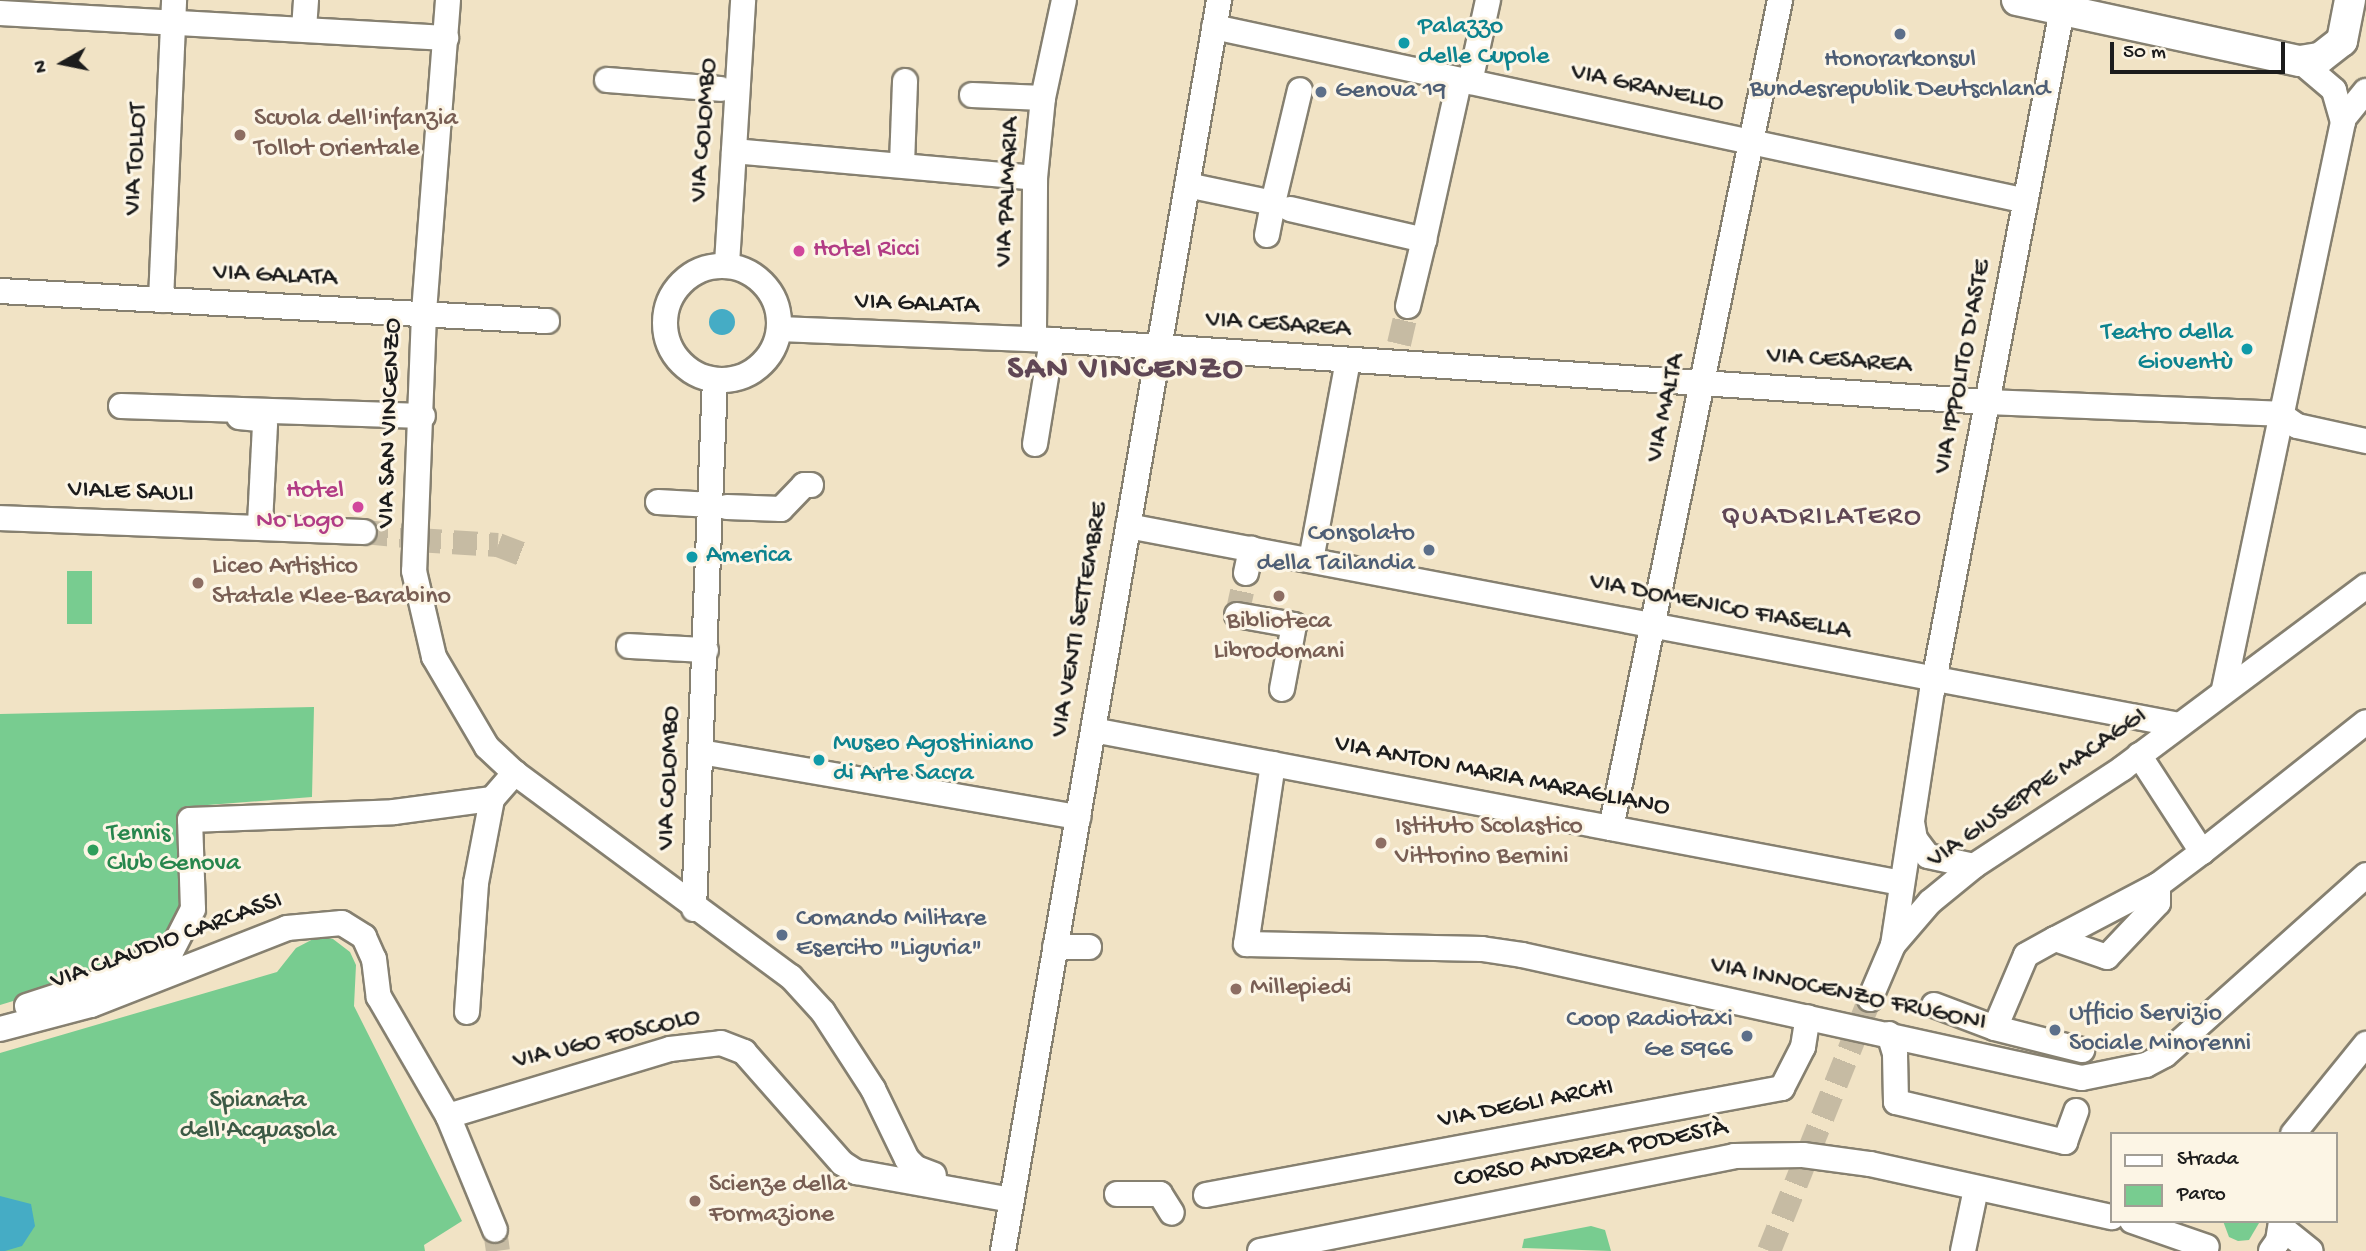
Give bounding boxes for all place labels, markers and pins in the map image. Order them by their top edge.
place label: Palazzo delle Cupole [1418,12,1549,74]
marker: Honorarkonsul Bundesrepublik Deutschland [1892,26,1908,42]
marker: Palazzo delle Cupole [1396,35,1412,51]
place label: Honorarkonsul Bundesrepublik Deutschland [1750,45,2050,106]
place label: Genova 19 [1335,76,1446,108]
marker: Genova 19 [1313,84,1329,100]
place label: Scuola dell'infanzia Tollot Orientale [254,104,458,166]
marker: Scuola dell'infanzia Tollot Orientale [232,127,248,143]
place label: Hotel Ricci [813,235,920,267]
marker: Hotel Ricci [791,243,807,259]
place label: Teatro della Gioventù [2101,318,2233,380]
marker: Teatro della Gioventù [2239,341,2255,357]
place label: Hotel No Logo [256,476,344,538]
marker: Hotel No Logo [350,499,366,515]
place label: Consolato della Tailandia [1256,519,1415,580]
place label: America [706,541,791,573]
marker: Consolato della Tailandia [1421,542,1437,558]
marker: America [684,549,700,565]
place label: Liceo Artistico Statale Klee-Barabino [212,552,451,614]
marker: Liceo Artistico Statale Klee-Barabino [190,575,206,591]
marker: Biblioteca Librodomani [1271,588,1287,604]
place label: Biblioteca Librodomani [1213,607,1345,668]
place label: Museo Agostiniano di Arte Sacra [833,729,1034,790]
marker: Museo Agostiniano di Arte Sacra [811,752,827,768]
place label: Istituto Scolastico Vittorino Bernini [1395,812,1583,874]
place label: Tennis Club Genova [107,819,240,880]
marker: Istituto Scolastico Vittorino Bernini [1373,835,1389,851]
marker: Tennis Club Genova [85,842,101,858]
place label: Comando Militare Esercito "Liguria" [796,904,986,965]
marker: Comando Militare Esercito "Liguria" [774,927,790,943]
place label: Millepiedi [1250,973,1351,1005]
marker: Millepiedi [1228,981,1244,997]
place label: Ufficio Servizio Sociale Minorenni [2069,999,2251,1060]
place label: Coop Radiotaxi Ge 5966 [1566,1005,1733,1066]
marker: Ufficio Servizio Sociale Minorenni [2047,1022,2063,1038]
marker: Coop Radiotaxi Ge 5966 [1739,1028,1755,1044]
place label: Scienze della Formazione [709,1170,847,1232]
marker: Scienze della Formazione [687,1193,703,1209]

